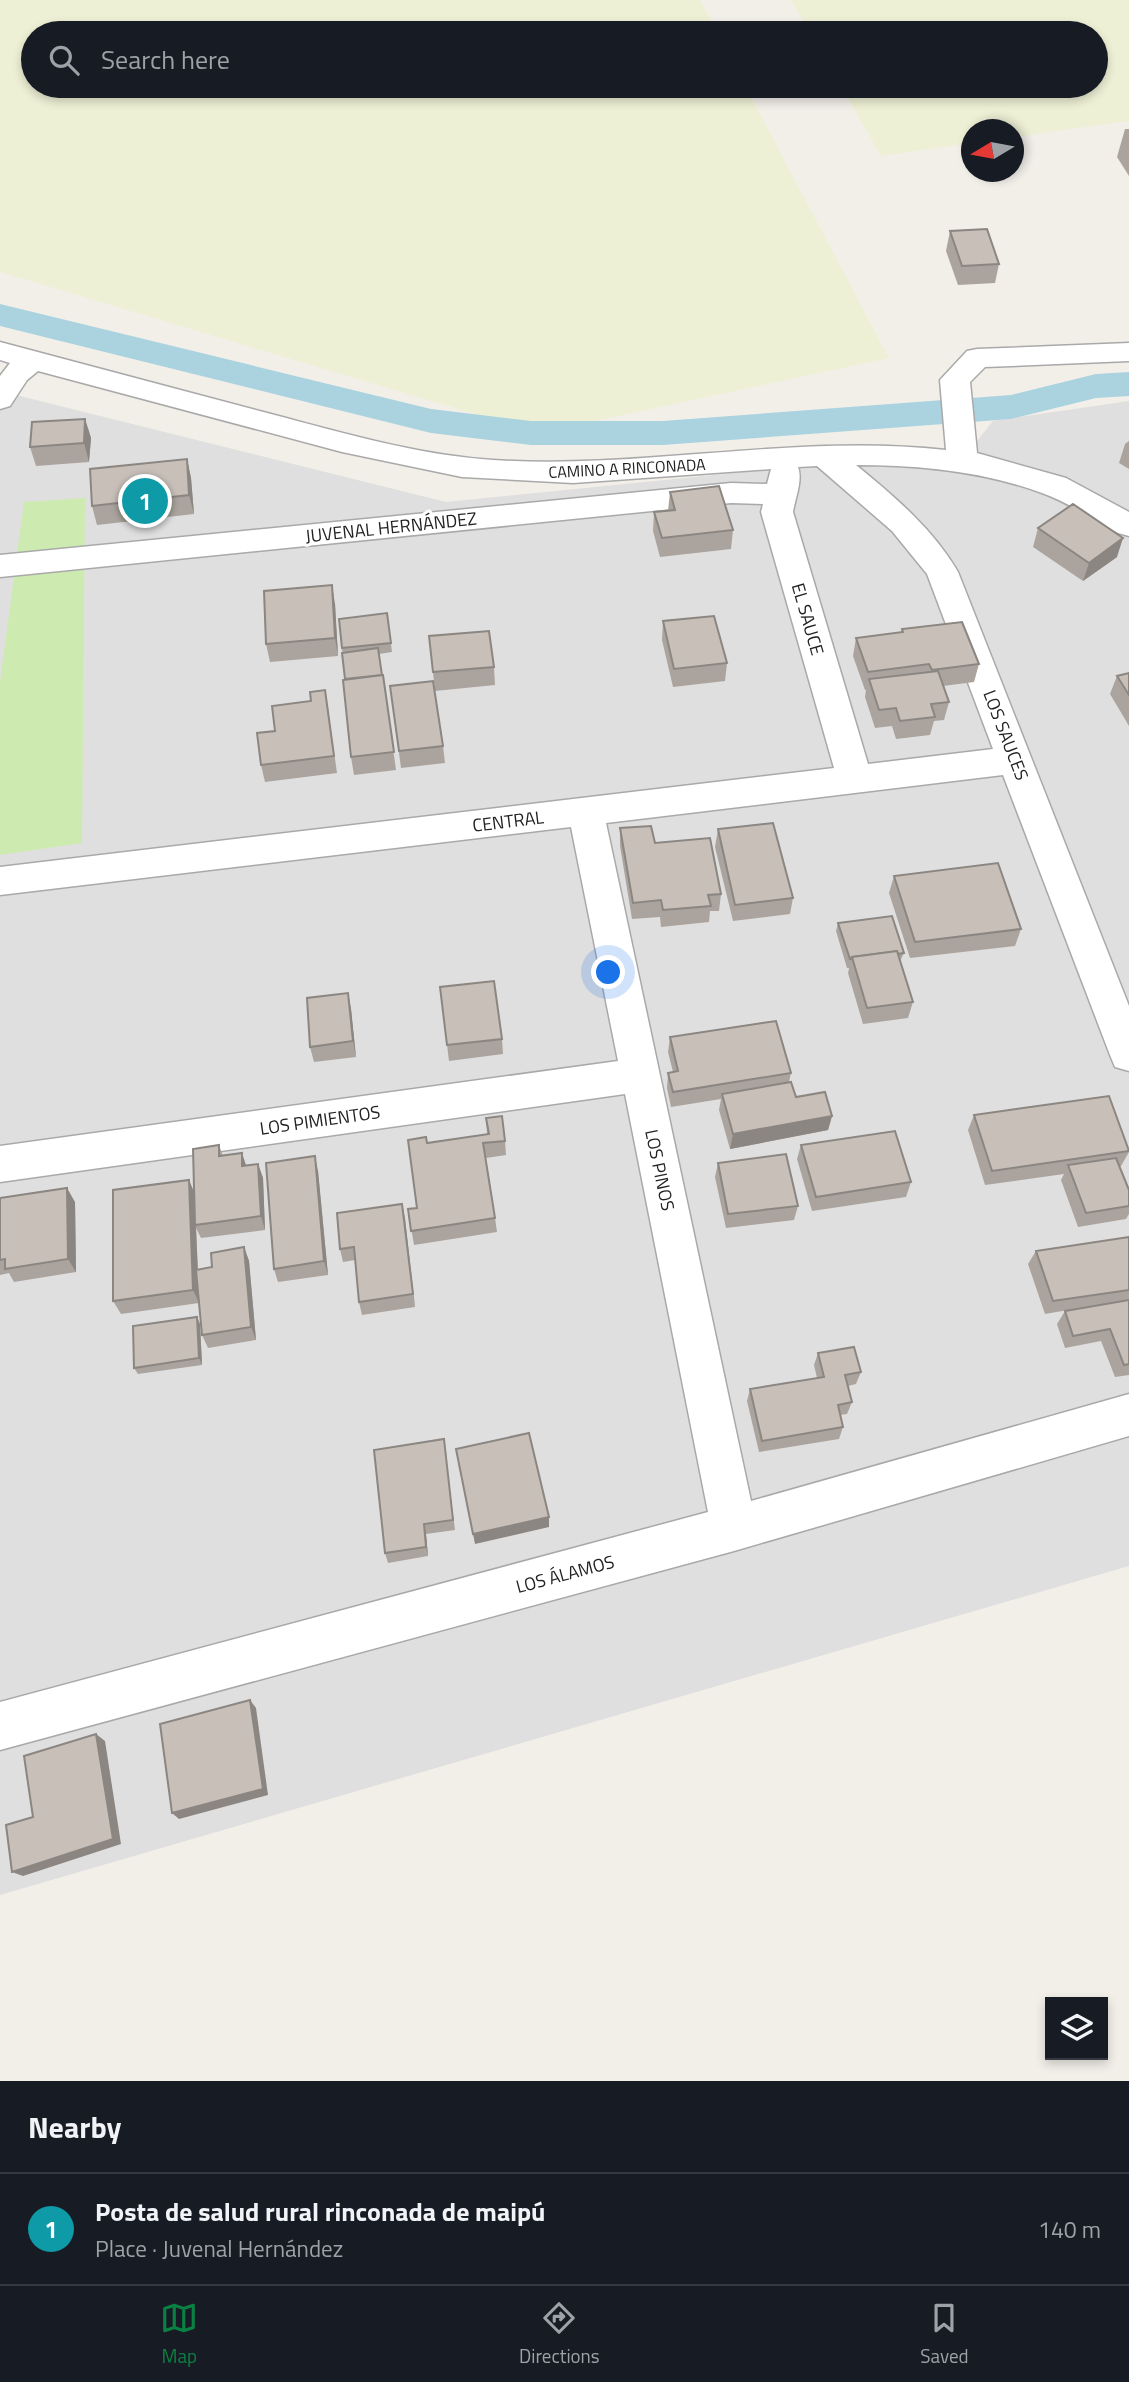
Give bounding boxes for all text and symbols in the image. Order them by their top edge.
search box [21,21,1108,98]
text: Search here [101,40,230,79]
icon: search [45,41,83,79]
north arrow [961,119,1024,182]
street label: CAMINO A RINCONADA [548,452,707,484]
pin: 1 [122,475,168,527]
street label: JUVENAL HERNÁNDEZ [304,505,478,549]
street label: EL SAUCE [785,580,831,658]
street label: LOS SAUCES [976,686,1036,784]
street label: CENTRAL [471,803,546,839]
your location [591,955,625,989]
street label: LOS PIMIENTOS [258,1098,382,1142]
street label: LOS PINOS [638,1127,682,1213]
street label: LOS ÁLAMOS [513,1548,617,1600]
map controls [1045,1997,1108,2060]
button: layers [1045,1997,1108,2060]
text: Nearby [28,2104,121,2150]
text: Posta de salud rural rinconada de maipú [95,2192,545,2231]
text: 1 [45,2212,57,2247]
text: 140 m [1038,2212,1101,2247]
text: Place · Juvenal Hernández [95,2231,343,2266]
tab: Map [160,2299,198,2370]
tab: Directions [519,2299,600,2370]
tab: Saved [920,2299,969,2370]

